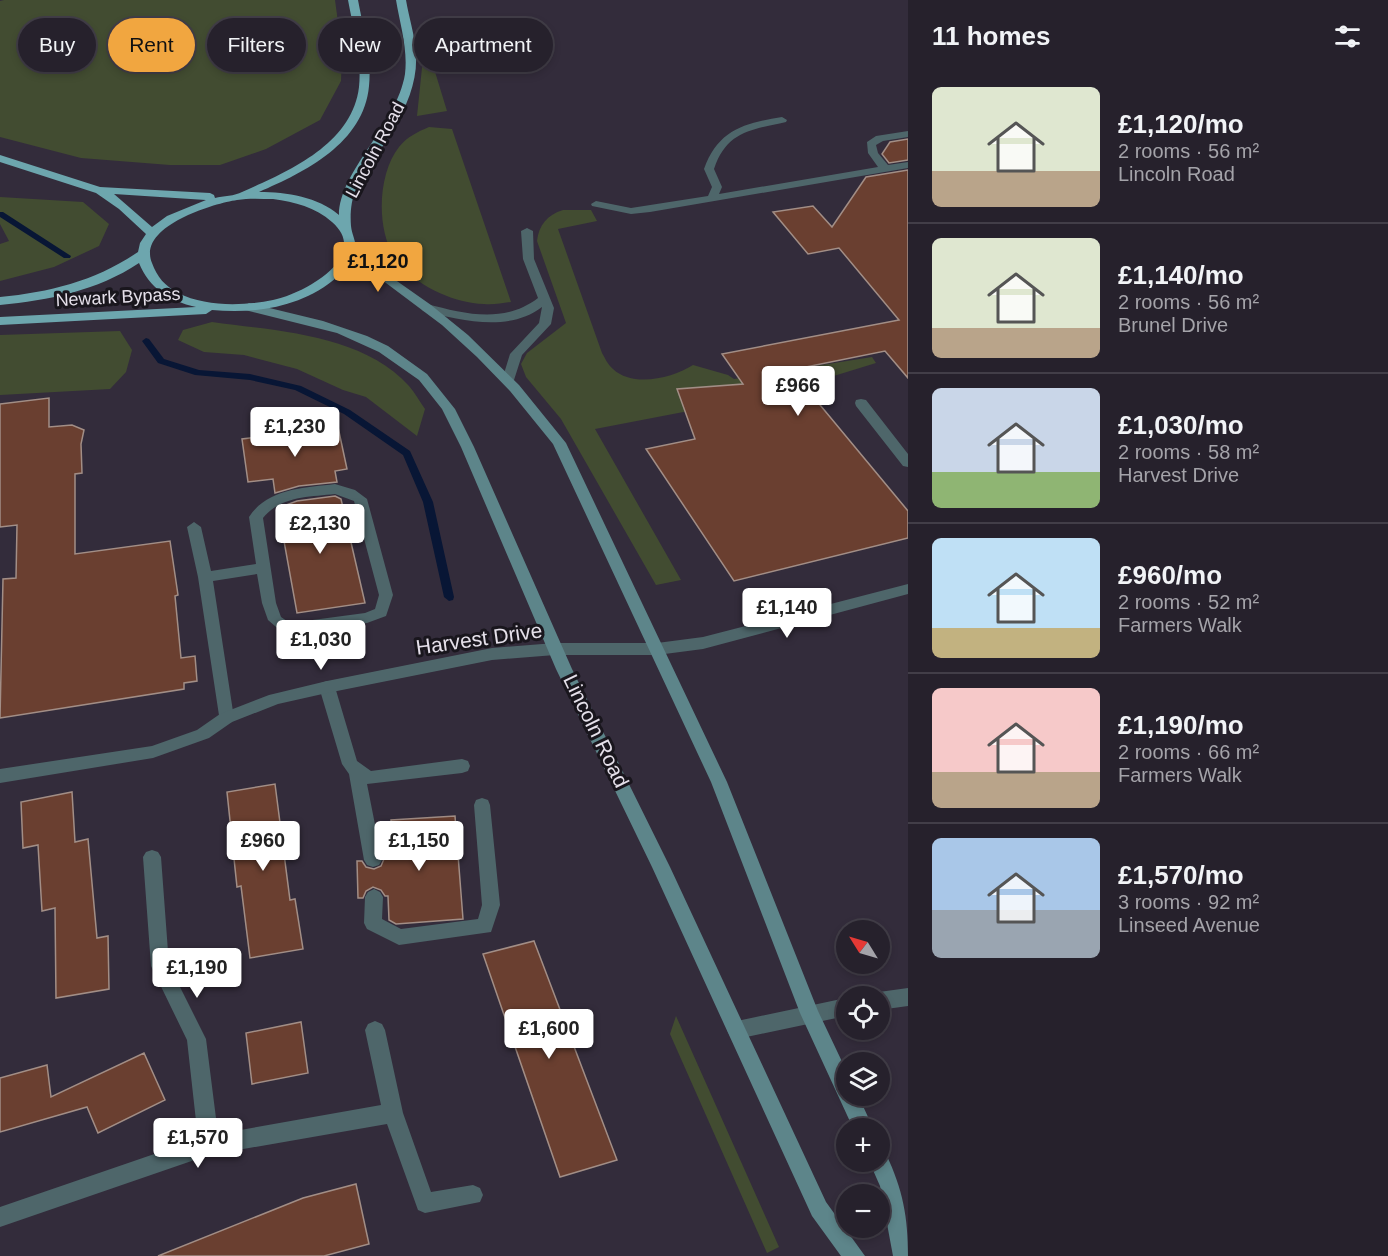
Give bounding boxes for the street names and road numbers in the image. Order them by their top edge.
street label: Lincoln Road [342,99,408,201]
street label: Newark Bypass [55,284,181,310]
street label: Harvest Drive [414,618,544,659]
street label: Lincoln Road [559,671,634,791]

